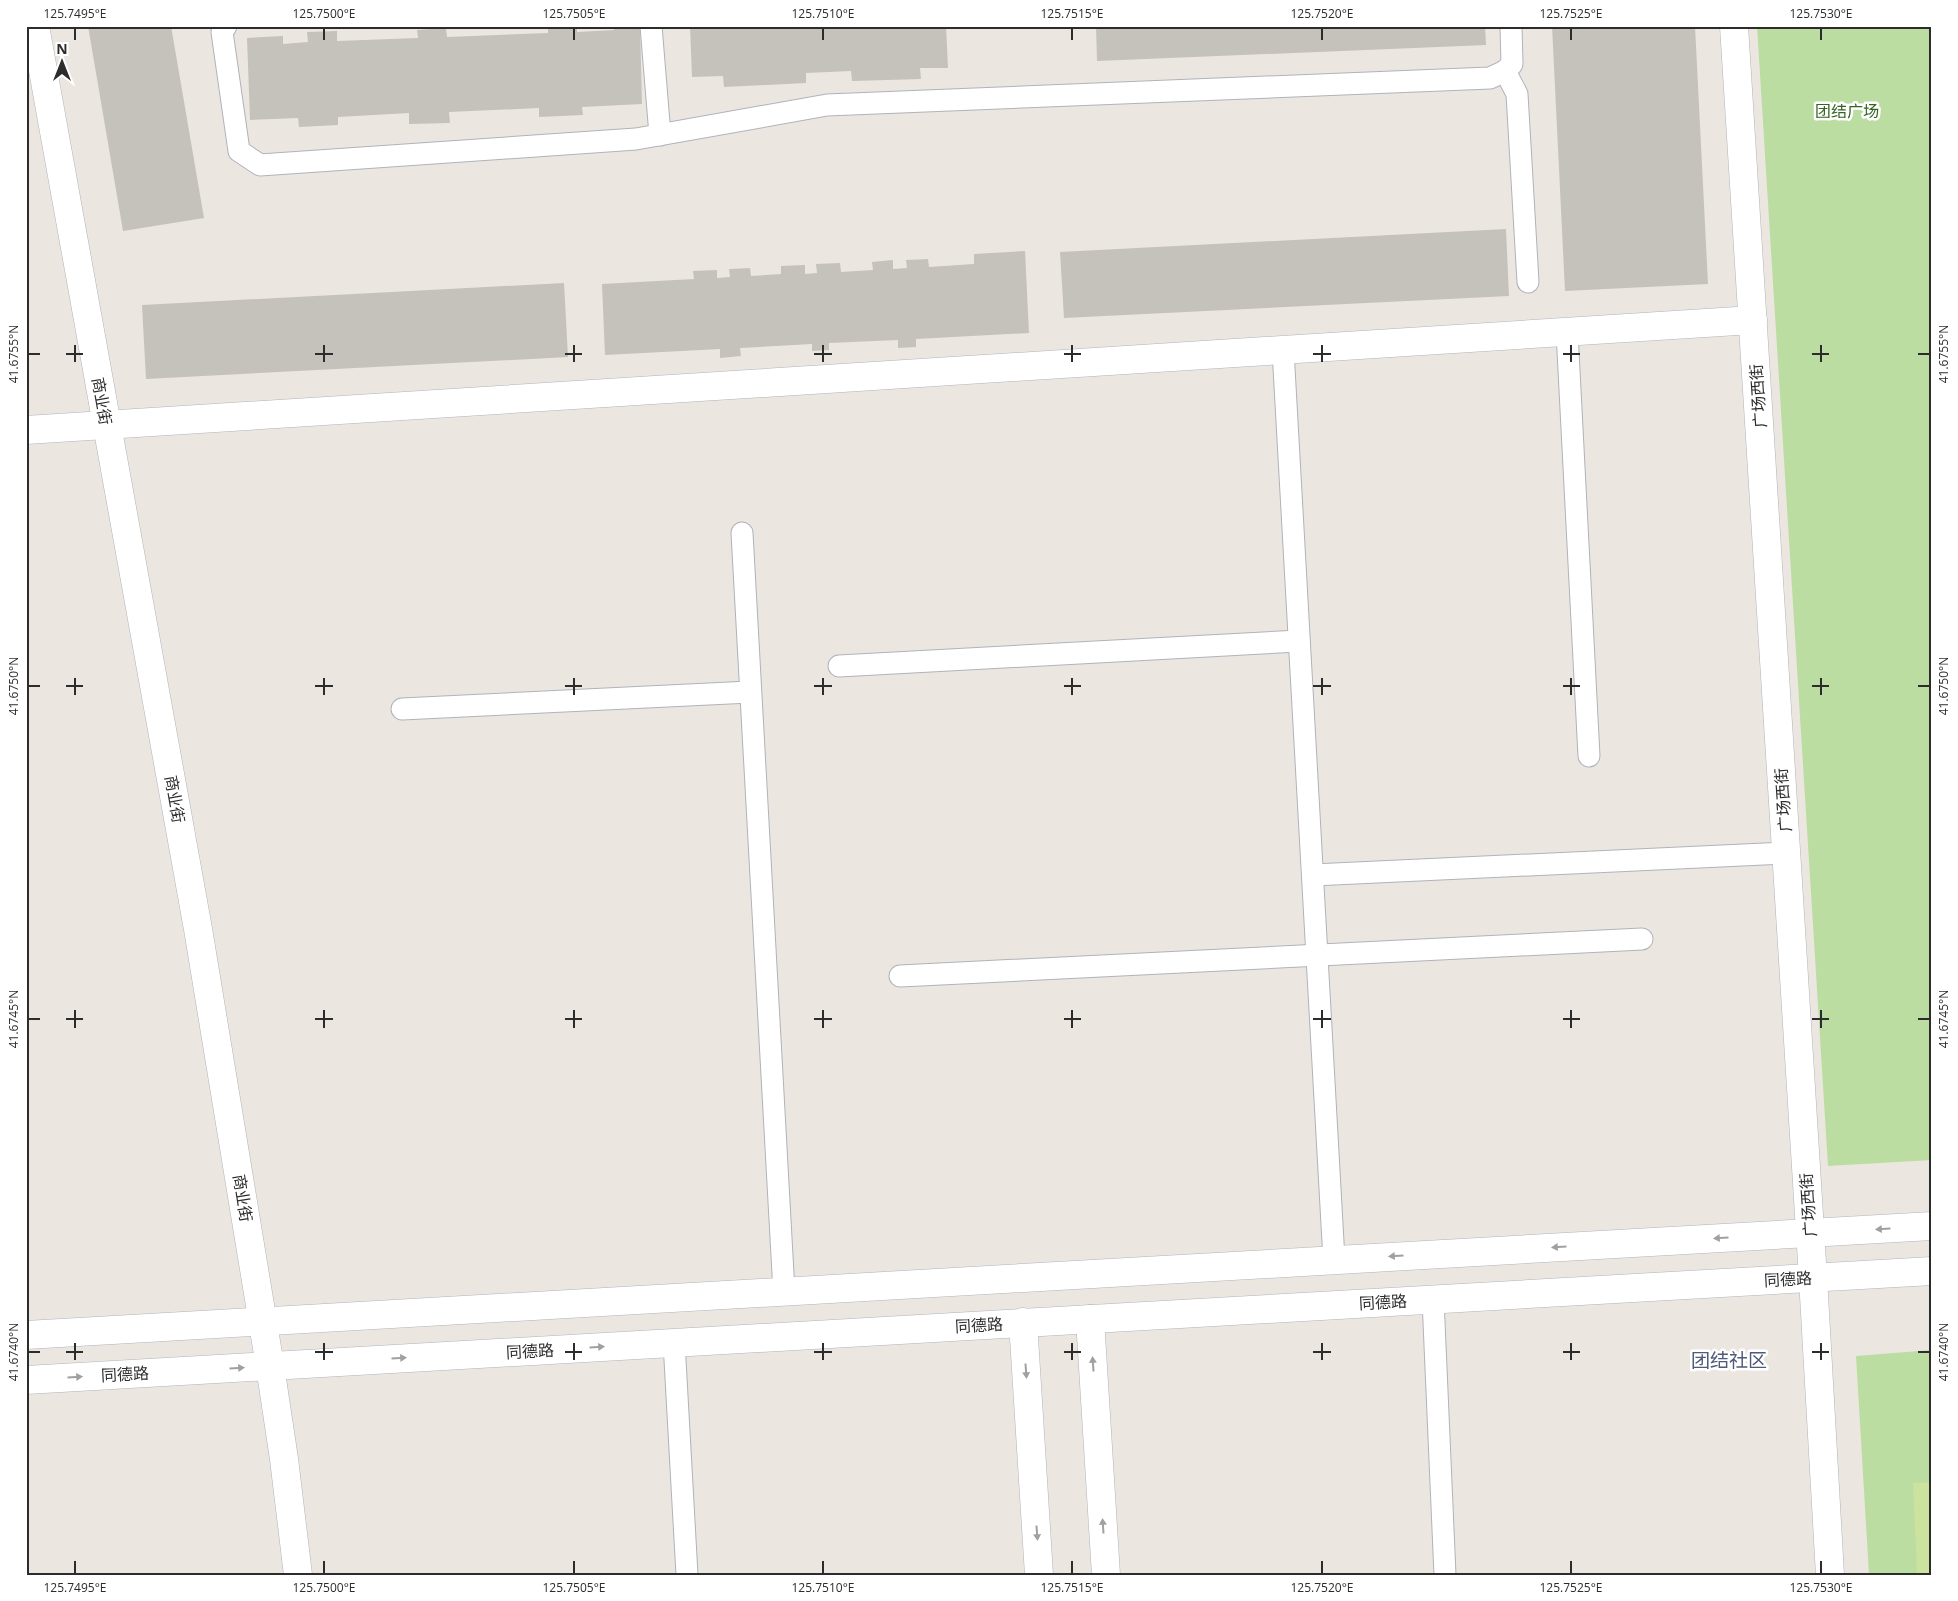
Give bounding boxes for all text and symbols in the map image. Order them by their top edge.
text: 125.7495°E [44,5,107,22]
text: 125.7500°E [293,5,356,22]
text: 125.7505°E [543,5,606,22]
text: 125.7510°E [792,5,855,22]
text: 125.7515°E [1041,5,1104,22]
text: 125.7520°E [1291,5,1354,22]
text: 125.7525°E [1540,5,1603,22]
text: 125.7530°E [1790,5,1853,22]
north arrow [38,38,88,88]
text: N [56,39,68,58]
park label: 团结广场 [1815,100,1879,122]
text: 41.6755°N [5,325,22,383]
text: 41.6755°N [1935,325,1952,383]
street label: 广场西街 [1745,363,1771,429]
street label: 商业街 [87,375,117,427]
text: 41.6750°N [5,657,22,715]
text: 41.6750°N [1935,657,1952,715]
street label: 广场西街 [1770,767,1796,833]
street label: 商业街 [160,773,190,825]
text: 41.6745°N [5,990,22,1048]
text: 41.6745°N [1935,990,1952,1048]
street label: 广场西街 [1795,1172,1821,1238]
street label: 商业街 [228,1173,258,1223]
one-way arrow [1875,1226,1891,1234]
one-way arrow [1713,1235,1729,1243]
one-way arrow [1550,1244,1566,1252]
one-way arrow [1388,1253,1404,1261]
street label: 同德路 [1763,1267,1813,1291]
street label: 同德路 [1358,1290,1408,1314]
street label: 同德路 [954,1313,1004,1337]
text: 41.6740°N [5,1323,22,1381]
text: 41.6740°N [1935,1323,1952,1381]
street label: 同德路 [505,1339,555,1363]
one-way arrow [589,1342,605,1350]
district label: 团结社区 [1691,1347,1767,1373]
one-way arrow [392,1354,408,1362]
one-way arrow [1089,1356,1097,1372]
street label: 同德路 [100,1362,150,1386]
one-way arrow [229,1363,245,1371]
one-way arrow [1022,1363,1030,1379]
one-way arrow [67,1372,83,1380]
one-way arrow [1099,1518,1107,1534]
one-way arrow [1033,1525,1041,1541]
text: 125.7495°E [44,1579,107,1596]
text: 125.7500°E [293,1579,356,1596]
text: 125.7505°E [543,1579,606,1596]
text: 125.7510°E [792,1579,855,1596]
text: 125.7515°E [1041,1579,1104,1596]
text: 125.7520°E [1291,1579,1354,1596]
text: 125.7525°E [1540,1579,1603,1596]
text: 125.7530°E [1790,1579,1853,1596]

